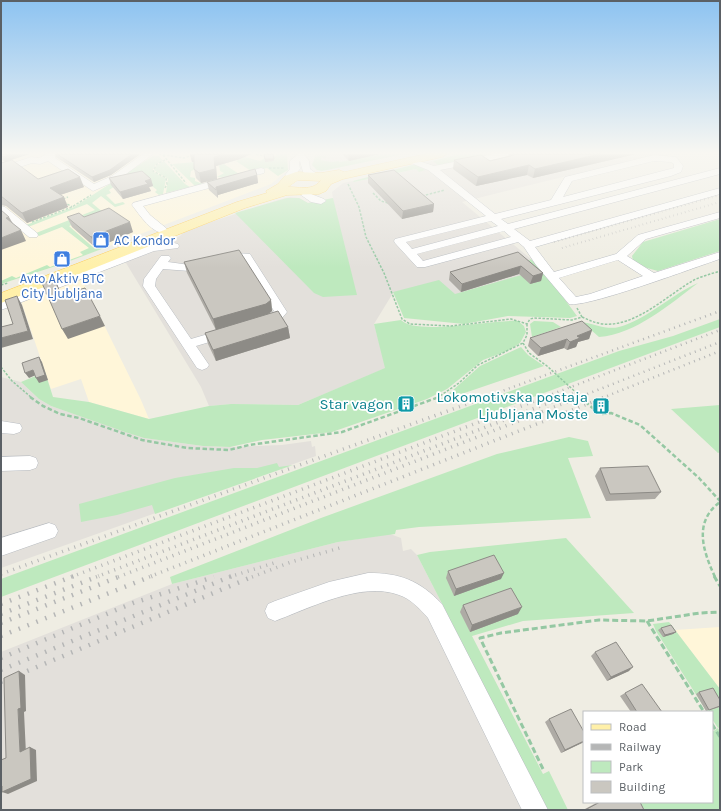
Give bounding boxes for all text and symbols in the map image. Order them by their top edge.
shop icon: AC Kondor [91,230,111,250]
place label: AC Kondor [114,233,175,248]
shop icon: Avto Aktiv BTC City Ljubljana [52,249,72,269]
place label: Avto Aktiv BTC City Ljubljana [20,271,104,301]
place label: Lokomotivska postaja Ljubljana Moste [436,388,588,423]
building icon: Star vagon [396,394,416,414]
place label: Star vagon [320,395,393,413]
building icon: Lokomotivska postaja Ljubljana Moste [591,396,611,416]
legend [583,711,713,803]
text: Road [619,720,647,734]
text: Railway [619,740,661,754]
text: Park [619,760,644,774]
text: Building [619,780,666,794]

